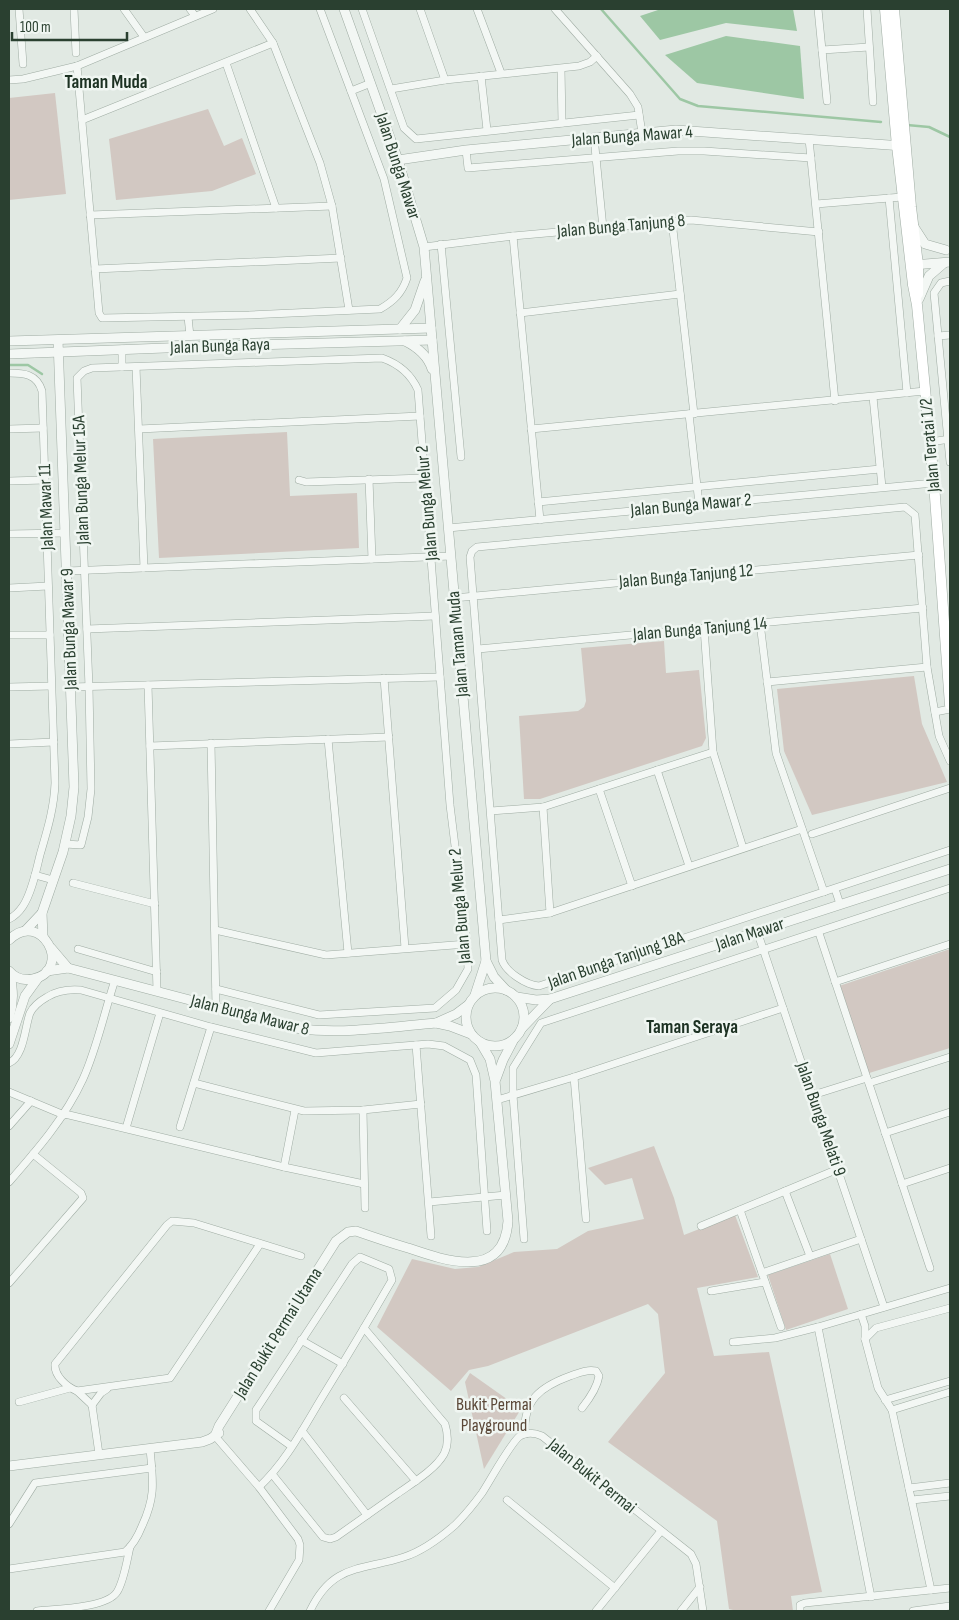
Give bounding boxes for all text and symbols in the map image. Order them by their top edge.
scale bar [12,10,128,42]
text: 100 m [20,18,51,37]
district label: Taman Muda [64,71,148,94]
street label: Jalan Bunga Mawar [371,109,425,222]
street label: Jalan Bunga Mawar 4 [570,121,694,151]
street label: Jalan Bunga Tanjung 8 [555,210,686,242]
street label: Jalan Bunga Raya [169,334,270,358]
street label: Jalan Teratai 1/2 [915,397,945,494]
street label: Jalan Bunga Melur 15A [68,415,94,546]
street label: Jalan Bunga Melur 2 [411,444,443,563]
street label: Jalan Mawar 11 [34,463,58,552]
street label: Jalan Bunga Mawar 2 [629,489,752,521]
street label: Jalan Bunga Tanjung 12 [617,560,754,592]
street label: Jalan Bunga Mawar 9 [56,568,82,691]
street label: Jalan Taman Muda [443,590,473,699]
street label: Jalan Bunga Tanjung 14 [631,613,768,645]
street label: Jalan Bunga Melur 2 [444,847,476,966]
street label: Jalan Mawar [712,913,787,955]
street label: Jalan Bunga Tanjung 18A [544,927,687,993]
street label: Jalan Bunga Mawar 8 [187,990,312,1040]
district label: Taman Seraya [646,1016,738,1039]
street label: Jalan Bunga Melati 9 [791,1058,850,1179]
street label: Jalan Bukit Permai Utama [229,1264,327,1403]
park label: Bukit Permai Playground [456,1394,532,1436]
street label: Jalan Bukit Permai [543,1433,640,1518]

